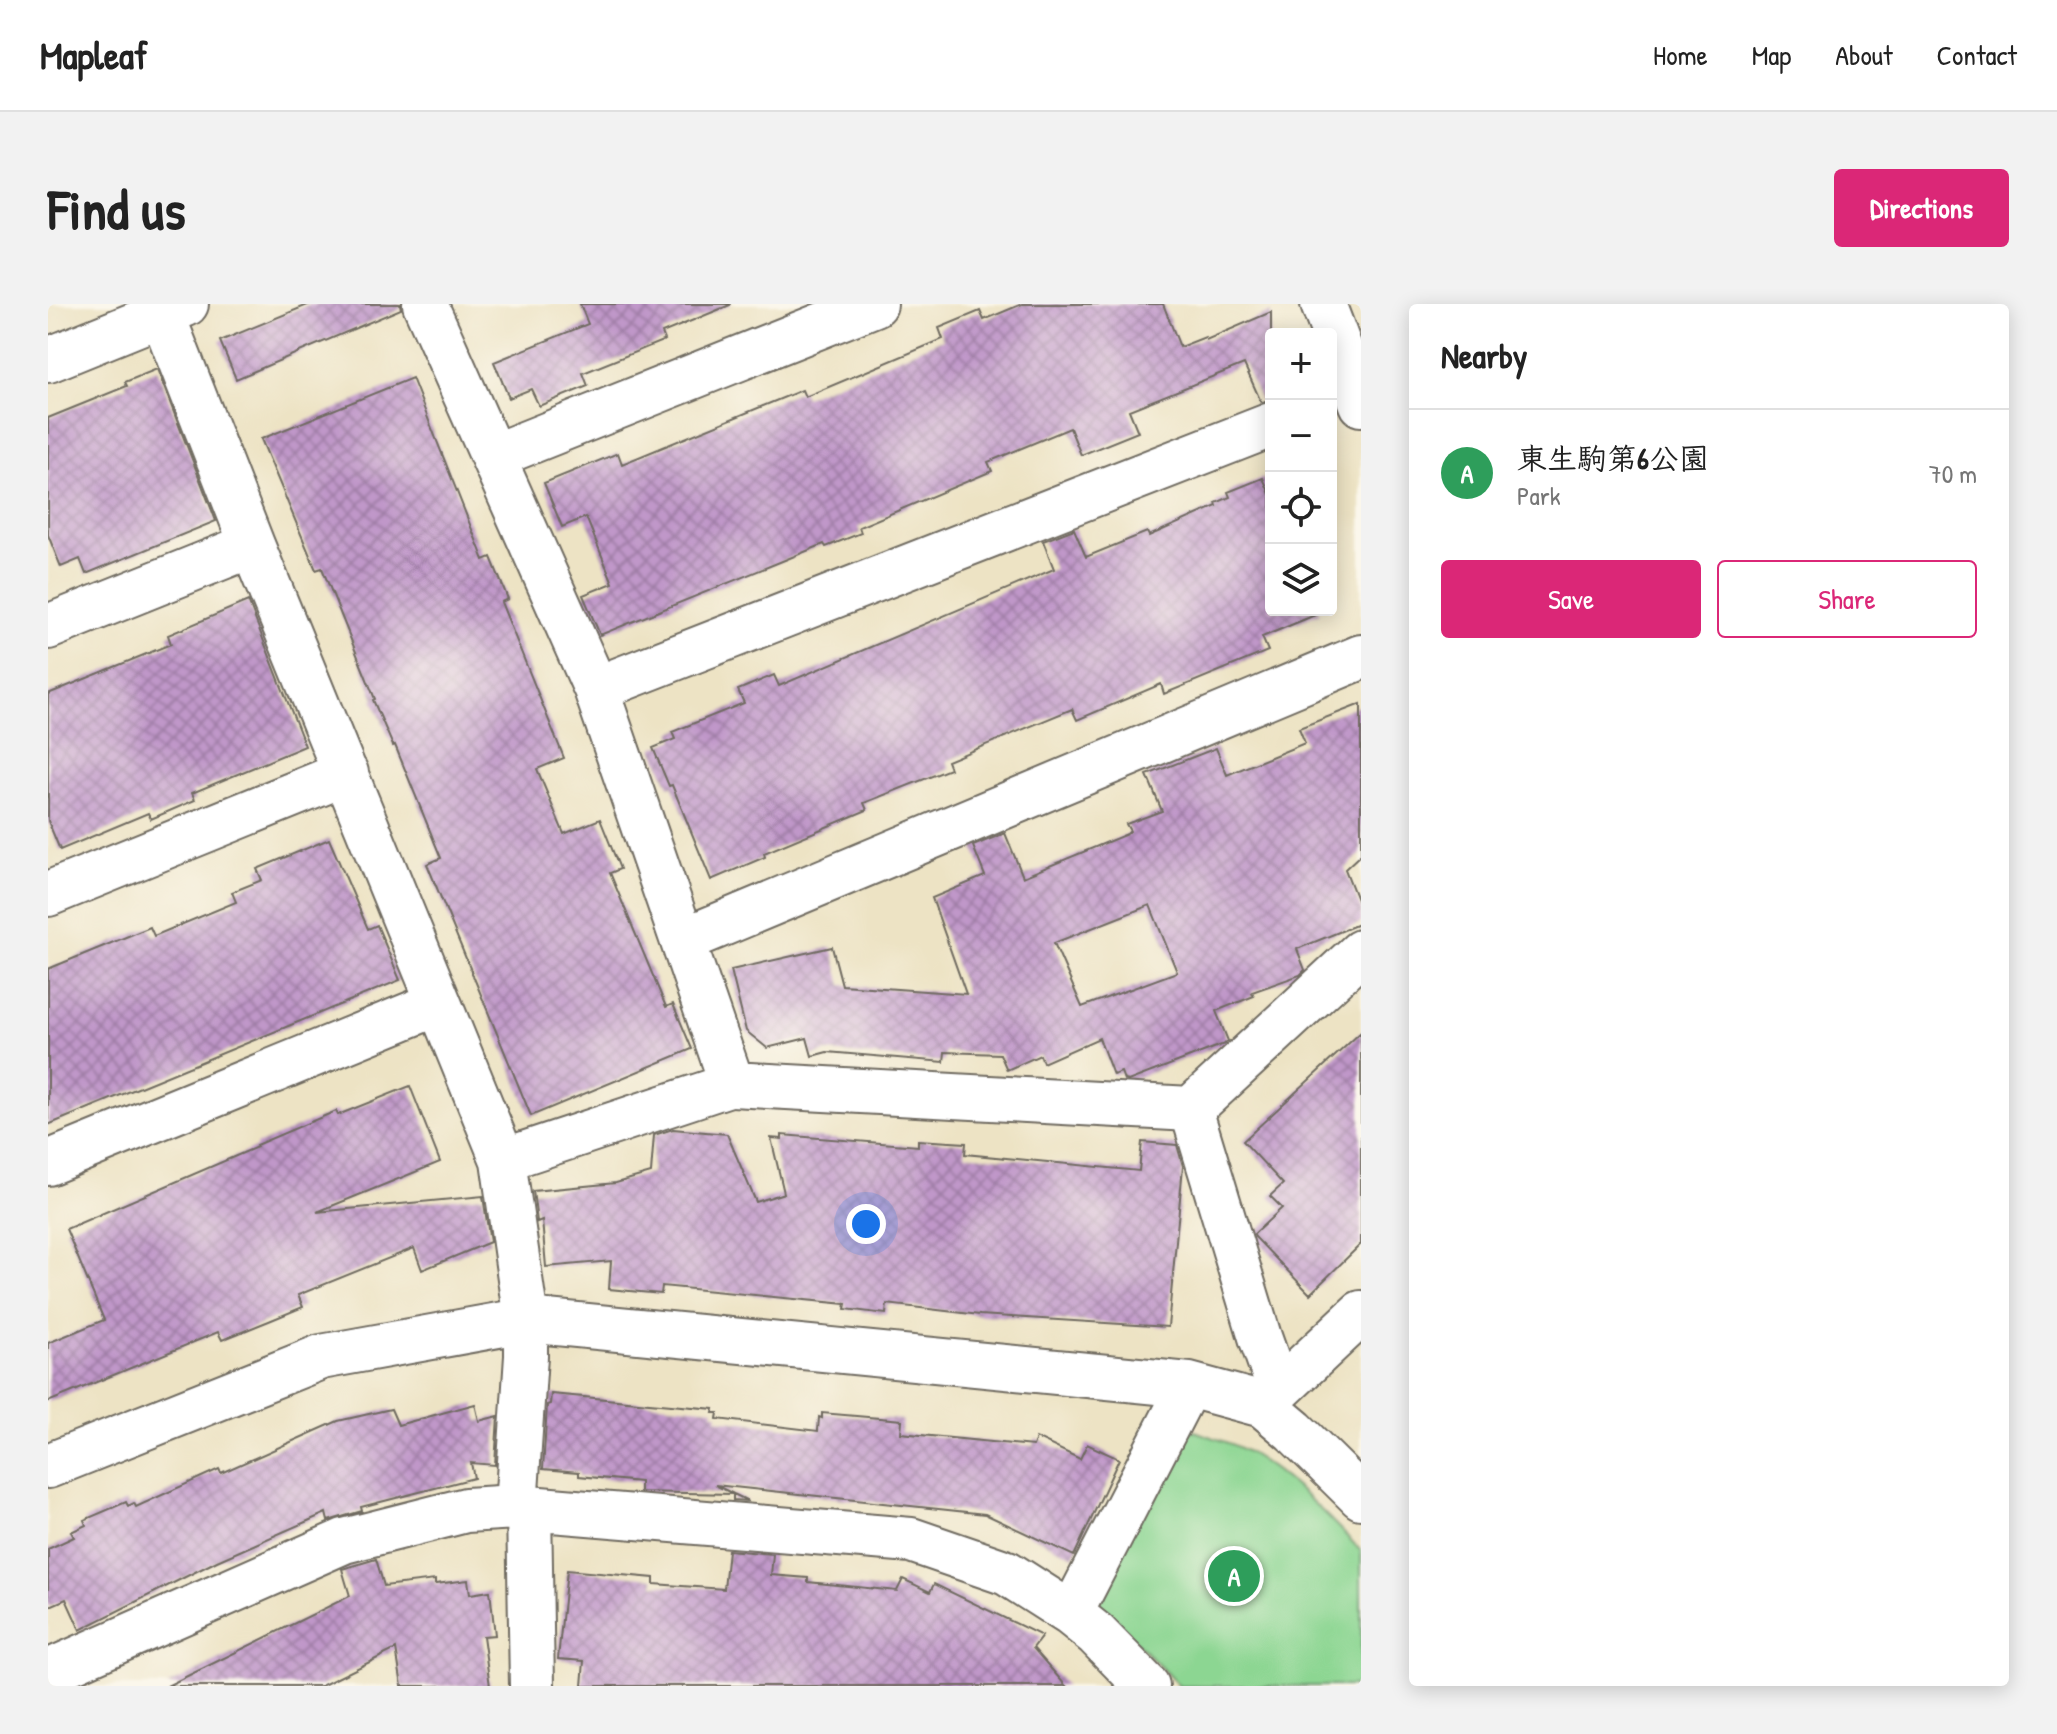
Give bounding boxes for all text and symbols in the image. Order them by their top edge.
text: Mapleaf [40,29,148,81]
text: Home [1653,36,1708,74]
text: Map [1752,36,1791,74]
text: About [1835,36,1893,74]
text: Contact [1937,36,2017,74]
button: Directions [1834,169,2009,247]
text: Find us [48,171,186,246]
map controls [1265,328,1337,616]
button: + [1265,328,1337,400]
text: Nearby [1441,333,1527,379]
button: − [1265,400,1337,472]
text: 東生駒第6公園 [1517,438,1709,478]
text: A [1461,456,1473,491]
text: 70 m [1929,456,1977,491]
button: locate [1265,472,1337,544]
text: Park [1517,478,1561,513]
button: layers [1265,544,1337,616]
button: Save [1441,560,1701,638]
button: Share [1717,560,1977,638]
your location [846,1204,886,1244]
pin: A [1208,1546,1260,1606]

